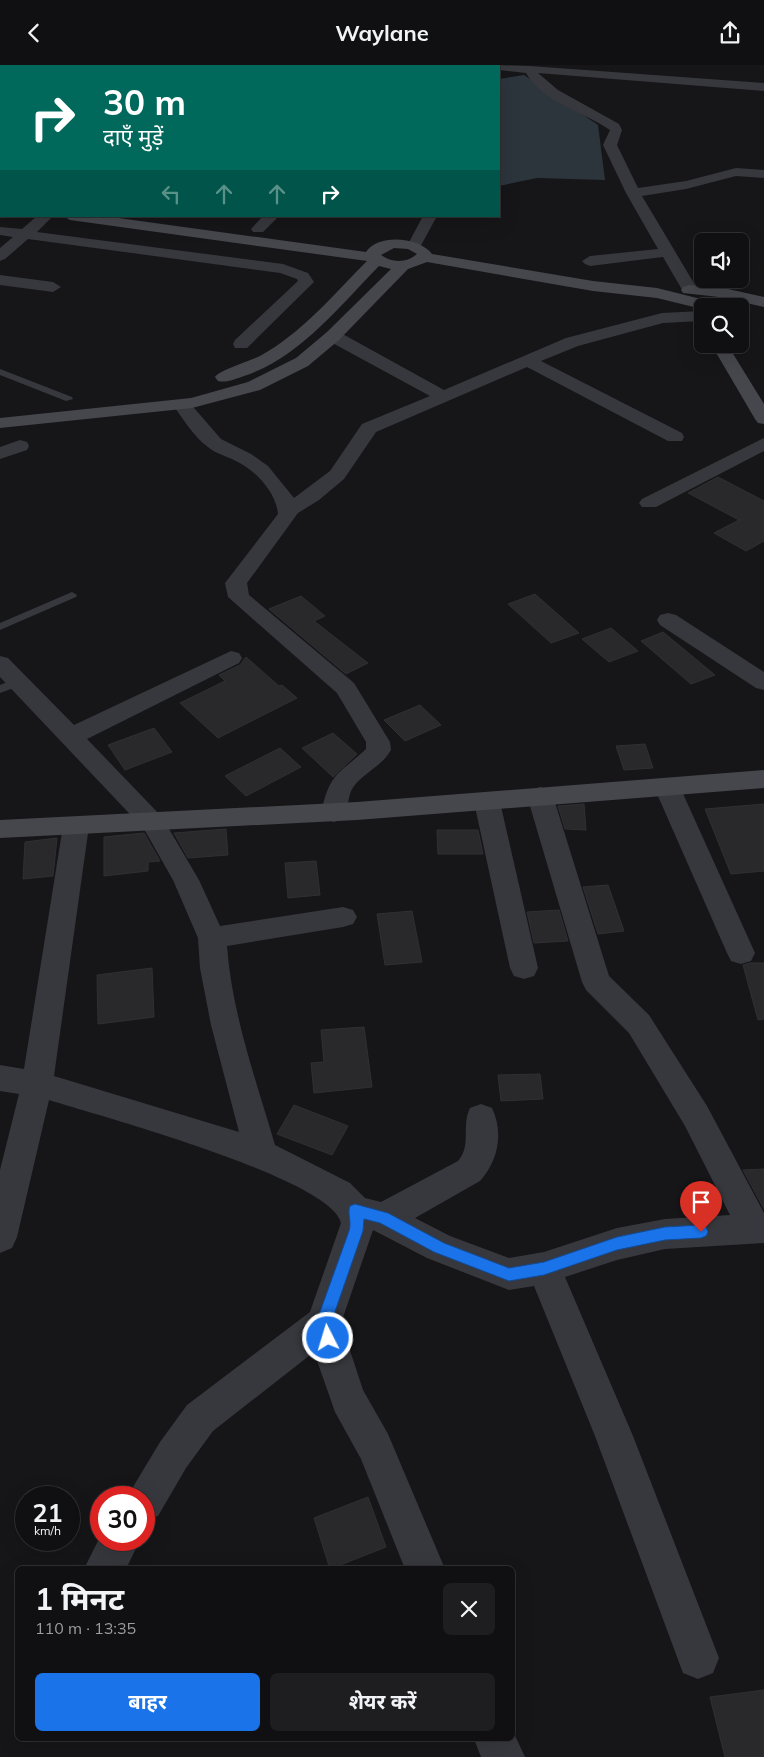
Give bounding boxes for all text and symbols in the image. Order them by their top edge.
icon: back [20,19,48,47]
text: Waylane [335,19,429,47]
icon: share [716,19,744,47]
text: 30 m [103,80,186,124]
icon: right [20,85,85,150]
text: दाएँ मुड़ें [103,123,163,151]
icon: left [157,180,185,208]
icon: ahead [210,180,238,208]
icon: ahead [263,180,291,208]
icon: right [316,180,344,208]
map controls [694,233,749,353]
button: sound [694,233,749,288]
button: search [694,298,749,353]
pin [680,1181,722,1232]
icon: arrive [687,1188,715,1216]
position arrow [301,1311,353,1363]
speed limit sign: 30 [90,1486,155,1551]
text: 21 [32,1497,63,1528]
text: km/h [34,1523,61,1538]
text: 1 मिनट [35,1580,124,1618]
button: close [443,1583,495,1635]
text: 110 m · 13:35 [35,1618,136,1638]
button: बाहर [35,1673,260,1731]
button: शेयर करें [270,1673,495,1731]

